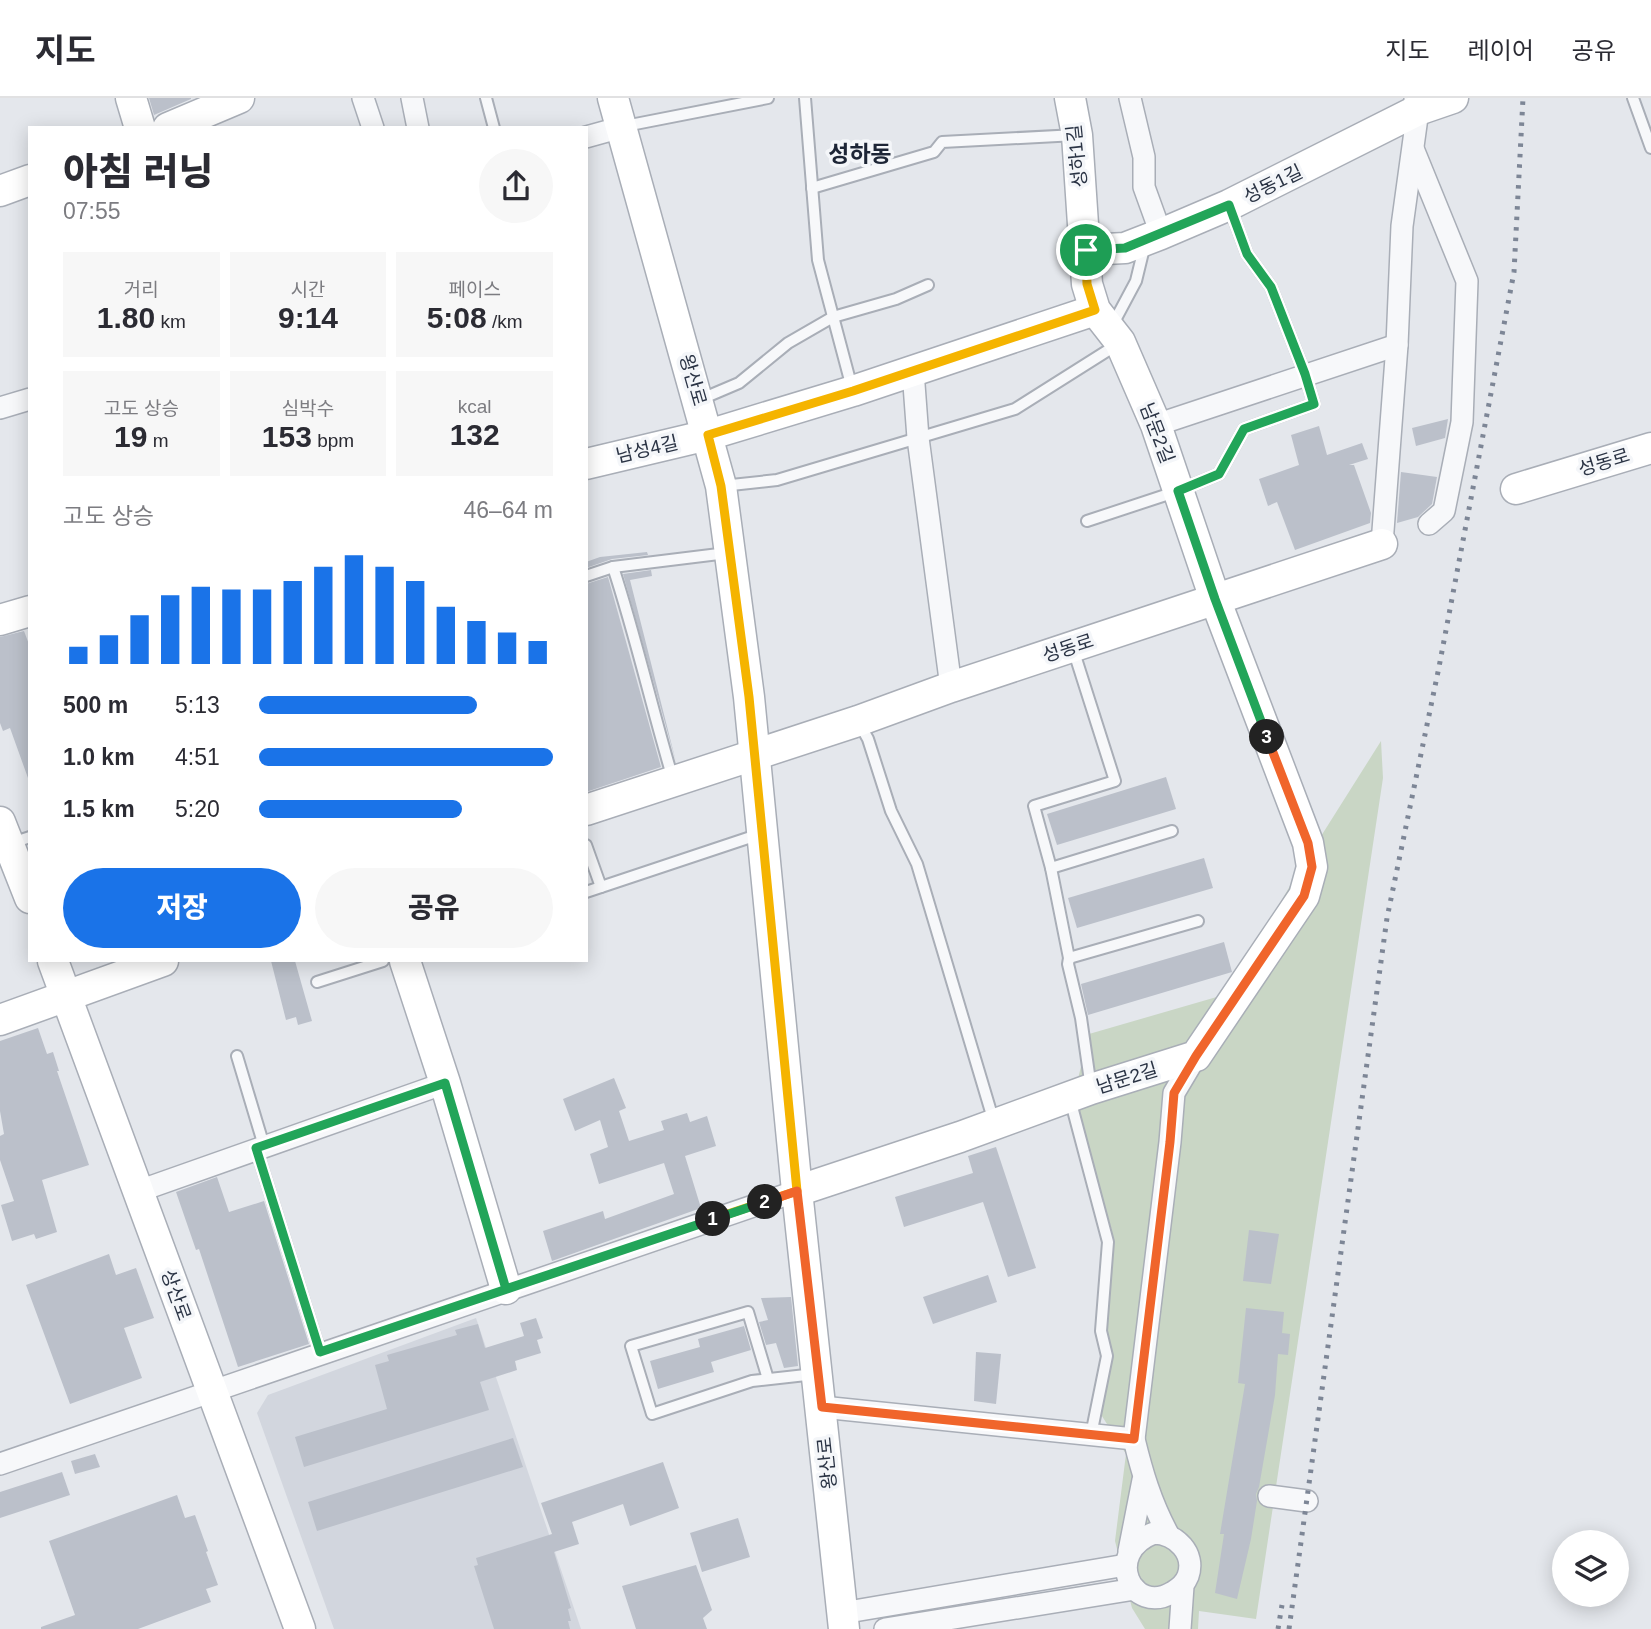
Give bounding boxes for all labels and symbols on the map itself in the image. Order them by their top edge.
street label: 성하1길 [1063,124,1091,188]
district label: 성하동 [828,141,892,167]
street label: 성동1길 [1240,161,1306,207]
pin [1056,220,1116,280]
street label: 왕산로 [676,352,710,408]
street label: 남문2길 [1136,400,1178,466]
street label: 남성4길 [614,432,680,466]
street label: 성동로 [1576,444,1632,480]
street label: 성동로 [1040,630,1096,666]
pin: 3 [1250,720,1284,754]
street label: 남문2길 [1094,1059,1160,1097]
pin: 2 [748,1184,782,1220]
pin: 1 [696,1202,730,1236]
street label: 상산로 [157,1267,195,1323]
street label: 왕산로 [814,1436,840,1490]

